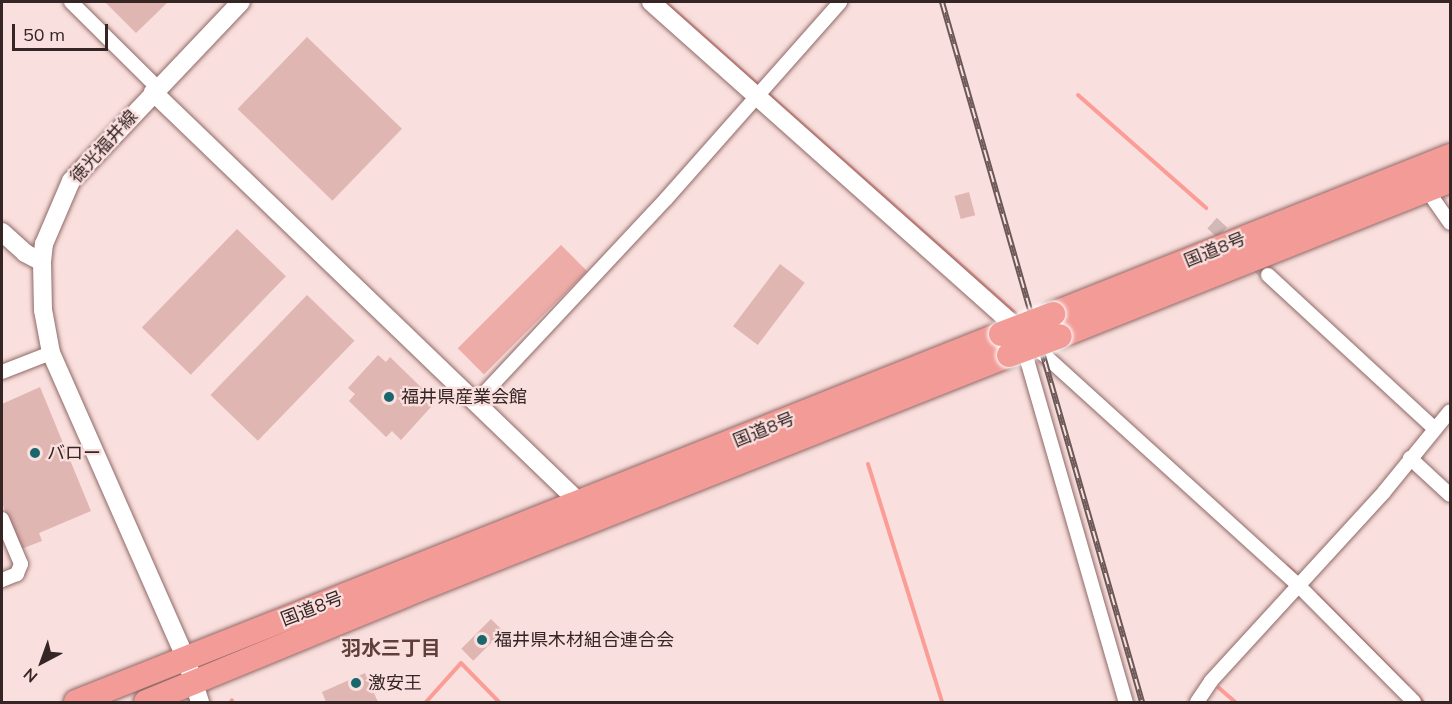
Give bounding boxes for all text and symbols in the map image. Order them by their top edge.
scale bar [15,12,111,50]
text: 50 m [23,23,65,46]
street label: 徳光福井線 [66,106,142,188]
street label: 国道8号 [1181,228,1249,272]
place label: 福井県産業会館 [401,386,527,408]
marker: 福井県産業会館 [382,390,396,404]
street label: 国道8号 [730,408,798,452]
place label: バロー [47,442,101,464]
marker: バロー [28,446,42,460]
street label: 国道8号 [278,587,346,631]
place label: 福井県木材組合連合会 [494,629,674,651]
north arrow [12,632,72,692]
marker: 福井県木材組合連合会 [475,633,489,647]
district label: 羽水三丁目 [341,635,441,659]
text: N [19,664,41,687]
place label: 激安王 [368,672,422,694]
marker: 激安王 [349,676,363,690]

